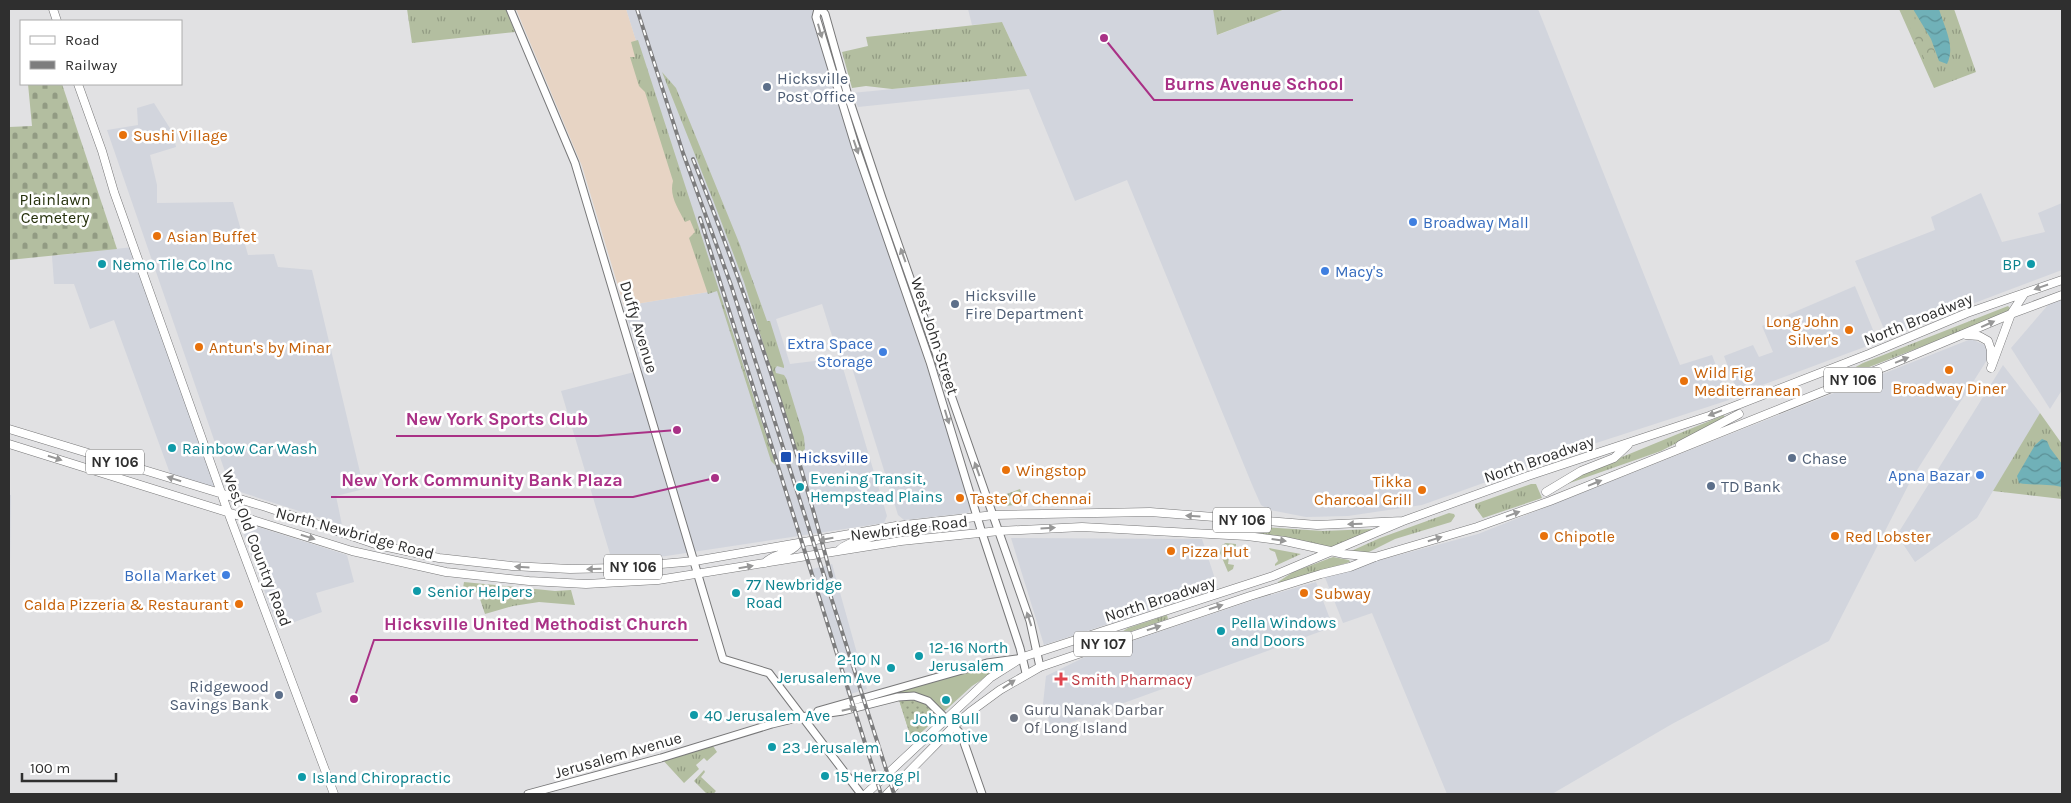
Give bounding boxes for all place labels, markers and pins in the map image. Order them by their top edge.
callout: Burns Avenue School [1154,67,1353,100]
place label: Hicksville Post Office [777,69,855,106]
marker: Hicksville Post Office [761,81,773,93]
place label: Sushi Village [133,126,228,145]
marker: Sushi Village [117,129,129,141]
place label: Broadway Mall [1423,213,1529,232]
marker: Broadway Mall [1407,216,1419,228]
place label: Asian Buffet [167,227,256,246]
marker: Asian Buffet [151,230,163,242]
place label: Nemo Tile Co Inc [112,255,233,274]
place label: BP [2002,255,2021,274]
marker: Nemo Tile Co Inc [96,258,108,270]
marker: BP [2025,258,2037,270]
place label: Macy's [1335,262,1384,281]
marker: Macy's [1319,265,1331,277]
place label: Hicksville Fire Department [965,286,1084,323]
marker: Hicksville Fire Department [949,298,961,310]
place label: Long John Silver's [1766,312,1839,349]
marker: Long John Silver's [1843,324,1855,336]
place label: Extra Space Storage [787,334,873,371]
place label: Antun's by Minar [209,338,331,357]
marker: Antun's by Minar [193,341,205,353]
marker: Extra Space Storage [877,346,889,358]
place label: Wild Fig Mediterranean [1694,363,1801,400]
marker: Broadway Diner [1943,364,1955,376]
marker: Wild Fig Mediterranean [1678,375,1690,387]
place label: Broadway Diner [1892,379,2006,398]
callout: New York Sports Club [396,403,598,436]
place label: Rainbow Car Wash [182,439,318,458]
marker: Rainbow Car Wash [166,442,178,454]
place label: Hicksville [797,448,868,467]
place label: Chase [1802,449,1847,468]
marker: Hicksville [779,450,793,464]
marker: Chase [1786,452,1798,464]
place label: Wingstop [1016,461,1086,480]
callout: New York Community Bank Plaza [331,464,633,497]
marker: Wingstop [1000,464,1012,476]
place label: Apna Bazar [1888,466,1970,485]
place label: Evening Transit, Hempstead Plains [810,469,943,506]
marker: Apna Bazar [1974,469,1986,481]
place label: Tikka Charcoal Grill [1314,472,1412,509]
place label: TD Bank [1721,477,1781,496]
marker: TD Bank [1705,480,1717,492]
marker: Evening Transit, Hempstead Plains [794,481,806,493]
marker: Tikka Charcoal Grill [1416,484,1428,496]
place label: Taste Of Chennai [970,489,1092,508]
marker: Taste Of Chennai [954,492,966,504]
place label: Chipotle [1554,527,1615,546]
place label: Red Lobster [1845,527,1931,546]
marker: Chipotle [1538,530,1550,542]
marker: Red Lobster [1829,530,1841,542]
place label: Pizza Hut [1181,542,1249,561]
marker: Pizza Hut [1165,545,1177,557]
place label: Bolla Market [124,566,216,585]
marker: Bolla Market [220,569,232,581]
place label: 77 Newbridge Road [746,575,842,612]
place label: Senior Helpers [427,582,533,601]
place label: Subway [1314,584,1371,603]
marker: Senior Helpers [411,585,423,597]
marker: 77 Newbridge Road [730,587,742,599]
marker: Subway [1298,587,1310,599]
place label: Calda Pizzeria & Restaurant [24,595,229,614]
marker: Calda Pizzeria & Restaurant [233,598,245,610]
callout: Hicksville United Methodist Church [374,607,698,640]
place label: Pella Windows and Doors [1231,613,1337,650]
marker: Pella Windows and Doors [1215,625,1227,637]
place label: 12-16 North Jerusalem [929,638,1009,675]
place label: 2-10 N Jerusalem Ave [777,650,881,687]
marker: 12-16 North Jerusalem [913,650,925,662]
marker: 2-10 N Jerusalem Ave [885,662,897,674]
place label: Smith Pharmacy [1071,670,1193,689]
marker: Smith Pharmacy [1055,673,1067,685]
place label: Ridgewood Savings Bank [169,677,269,714]
marker: Ridgewood Savings Bank [273,689,285,701]
marker: John Bull Locomotive [940,694,952,706]
place label: Guru Nanak Darbar Of Long Island [1024,700,1164,737]
place label: 40 Jerusalem Ave [704,706,830,725]
marker: 40 Jerusalem Ave [688,709,700,721]
place label: John Bull Locomotive [904,709,988,746]
marker: Guru Nanak Darbar Of Long Island [1008,712,1020,724]
place label: 23 Jerusalem [782,738,880,757]
marker: 23 Jerusalem [766,741,778,753]
place label: 15 Herzog Pl [835,767,920,786]
place label: Island Chiropractic [312,768,451,787]
marker: 15 Herzog Pl [819,770,831,782]
marker: Island Chiropractic [296,771,308,783]

